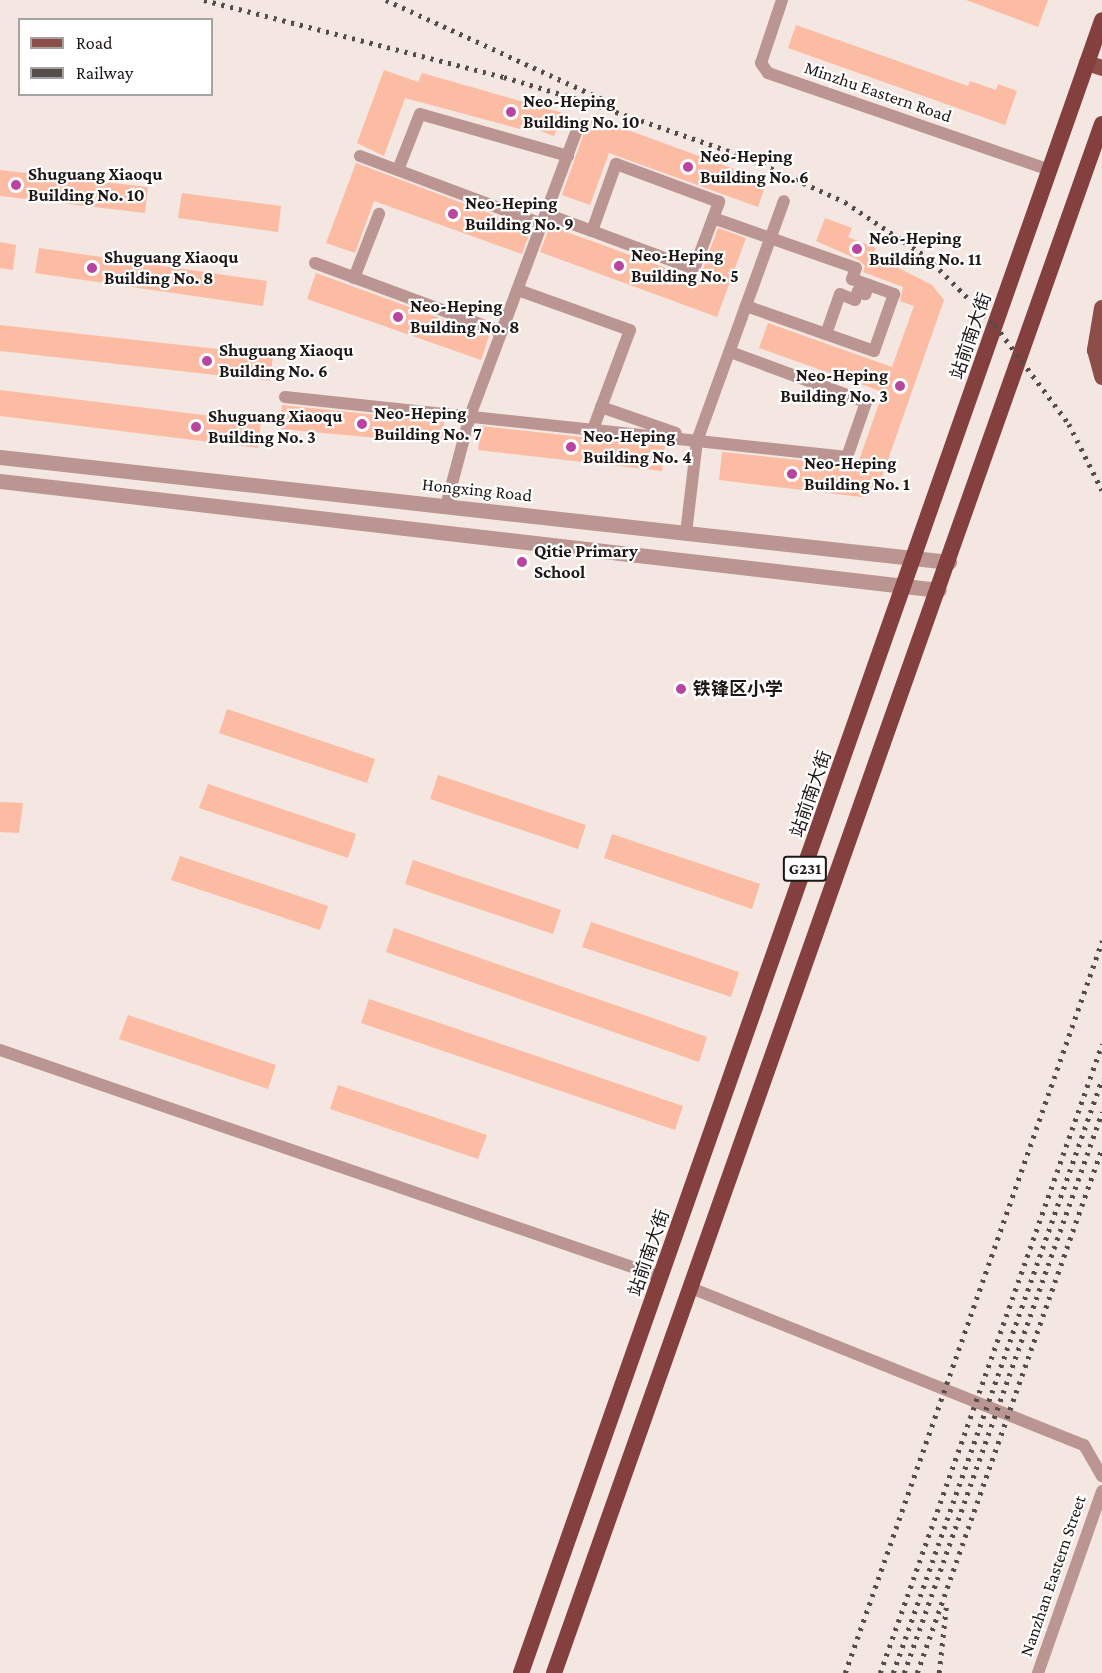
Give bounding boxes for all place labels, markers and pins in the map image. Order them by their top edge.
place label: Neo-Heping Building No. 10 [523,91,640,134]
marker: Neo-Heping Building No. 10 [504,105,518,119]
place label: Neo-Heping Building No. 6 [700,146,809,188]
marker: Neo-Heping Building No. 6 [681,160,695,174]
place label: Shuguang Xiaoqu Building No. 10 [28,164,162,207]
marker: Shuguang Xiaoqu Building No. 10 [9,178,23,192]
place label: Neo-Heping Building No. 9 [465,193,574,236]
marker: Neo-Heping Building No. 9 [446,207,460,221]
place label: Neo-Heping Building No. 11 [869,228,981,270]
marker: Neo-Heping Building No. 11 [850,242,864,256]
place label: Neo-Heping Building No. 5 [631,245,739,288]
place label: Shuguang Xiaoqu Building No. 8 [104,247,238,290]
marker: Neo-Heping Building No. 5 [612,259,626,273]
marker: Shuguang Xiaoqu Building No. 8 [85,261,99,275]
place label: Neo-Heping Building No. 8 [410,296,519,338]
marker: Neo-Heping Building No. 8 [391,310,405,324]
place label: Shuguang Xiaoqu Building No. 6 [219,340,353,382]
marker: Shuguang Xiaoqu Building No. 6 [200,354,214,368]
place label: Neo-Heping Building No. 3 [780,365,888,407]
marker: Neo-Heping Building No. 3 [893,379,907,393]
place label: Neo-Heping Building No. 7 [374,403,482,446]
place label: Shuguang Xiaoqu Building No. 3 [208,406,342,448]
marker: Neo-Heping Building No. 7 [355,417,369,431]
marker: Shuguang Xiaoqu Building No. 3 [189,420,203,434]
place label: Neo-Heping Building No. 4 [583,426,692,468]
marker: Neo-Heping Building No. 4 [564,440,578,454]
place label: Neo-Heping Building No. 1 [804,453,910,496]
marker: Neo-Heping Building No. 1 [785,467,799,481]
place label: Qitie Primary School [534,541,638,584]
marker: Qitie Primary School [515,555,529,569]
place label: 铁锋区小学 [693,678,783,700]
marker: 铁锋区小学 [674,682,688,696]

